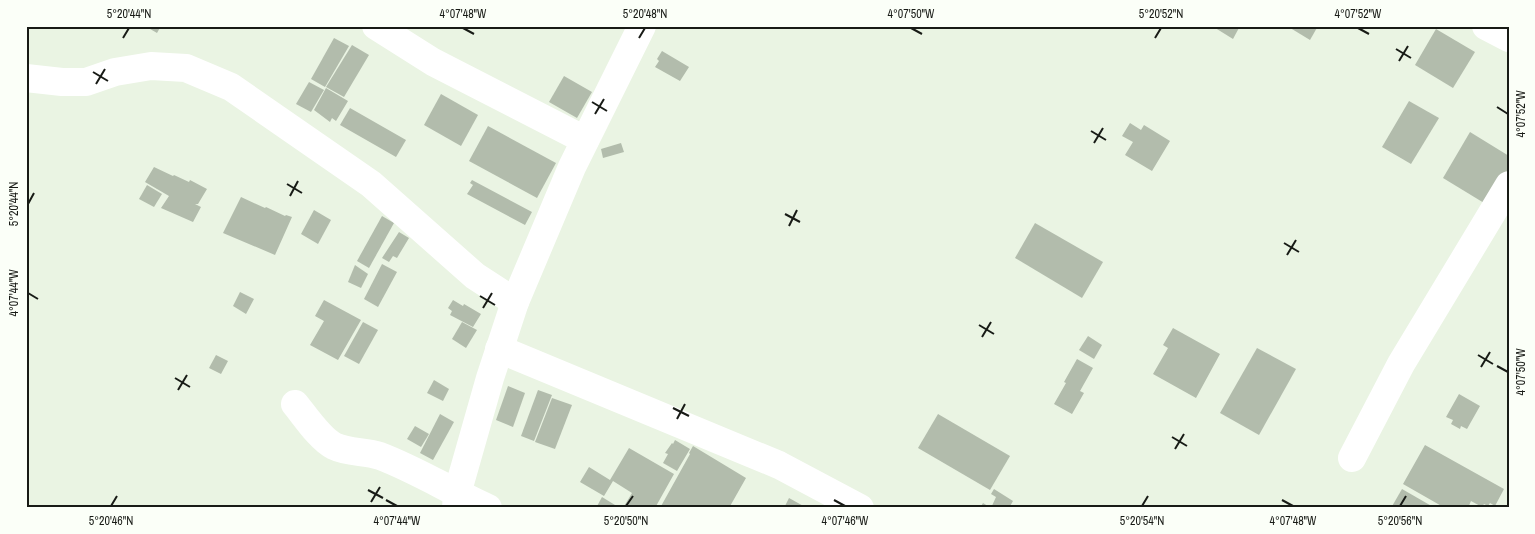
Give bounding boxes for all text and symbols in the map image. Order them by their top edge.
text: 5°20'44"N [107,6,151,22]
text: 4°07'48"W [440,6,487,22]
text: 5°20'48"N [623,6,667,22]
text: 4°07'50"W [888,6,935,22]
text: 5°20'52"N [1139,6,1183,22]
text: 4°07'52"W [1335,6,1382,22]
text: 4°07'52"W [1513,90,1529,137]
text: 5°20'44"N [6,182,22,226]
text: 4°07'44"W [6,269,22,316]
text: 4°07'50"W [1513,348,1529,395]
text: 5°20'46"N [89,513,133,529]
text: 4°07'44"W [374,513,421,529]
text: 5°20'50"N [604,513,648,529]
text: 4°07'46"W [822,513,869,529]
text: 5°20'54"N [1120,513,1164,529]
text: 4°07'48"W [1270,513,1317,529]
text: 5°20'56"N [1378,513,1422,529]

